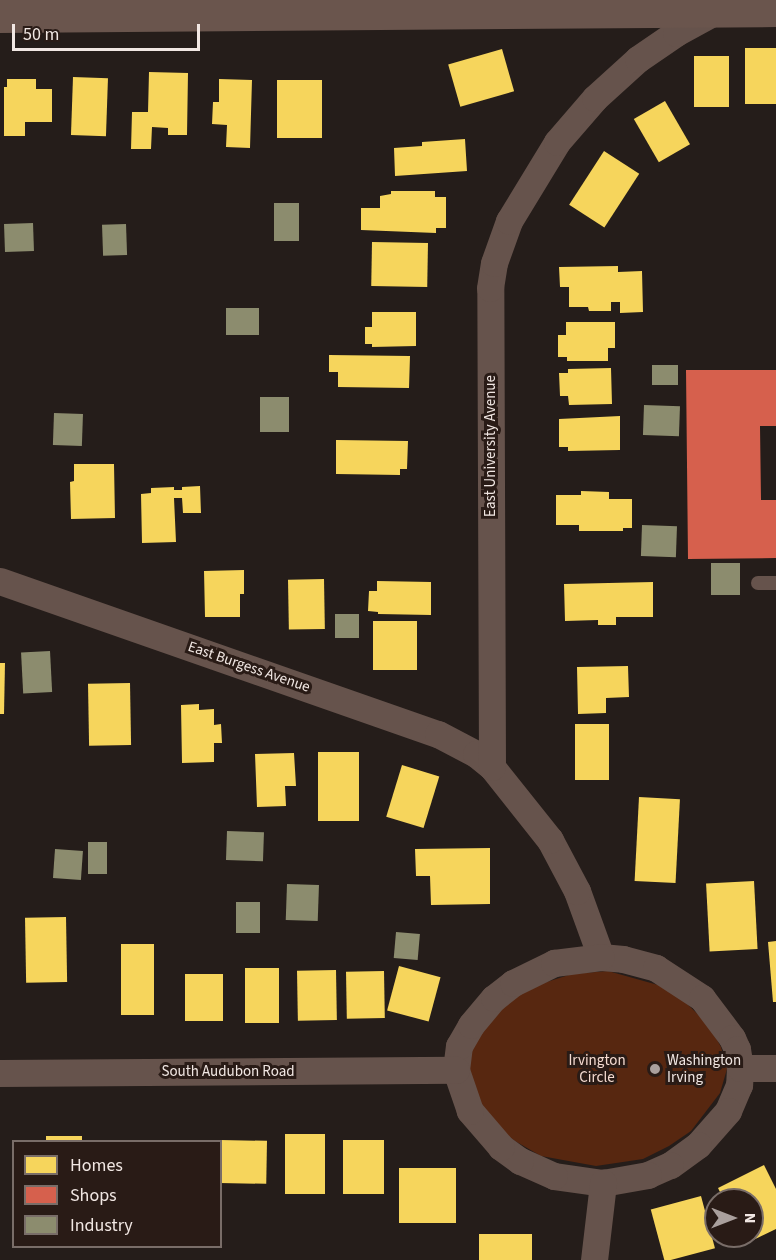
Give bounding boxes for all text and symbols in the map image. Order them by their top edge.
scale bar [15,12,202,50]
text: 50 m [23,22,59,47]
street label: East University Avenue [482,375,500,517]
street label: East Burgess Avenue [185,638,313,696]
park label: Irvington Circle [568,1051,626,1086]
place label: Washington Irving [667,1051,741,1086]
marker: Washington Irving [648,1062,662,1076]
street label: South Audubon Road [161,1063,295,1081]
legend [12,1140,222,1248]
text: Homes [70,1153,123,1178]
text: Shops [70,1183,117,1208]
north arrow [704,1188,764,1248]
text: Industry [70,1213,133,1238]
text: N [739,1213,761,1223]

